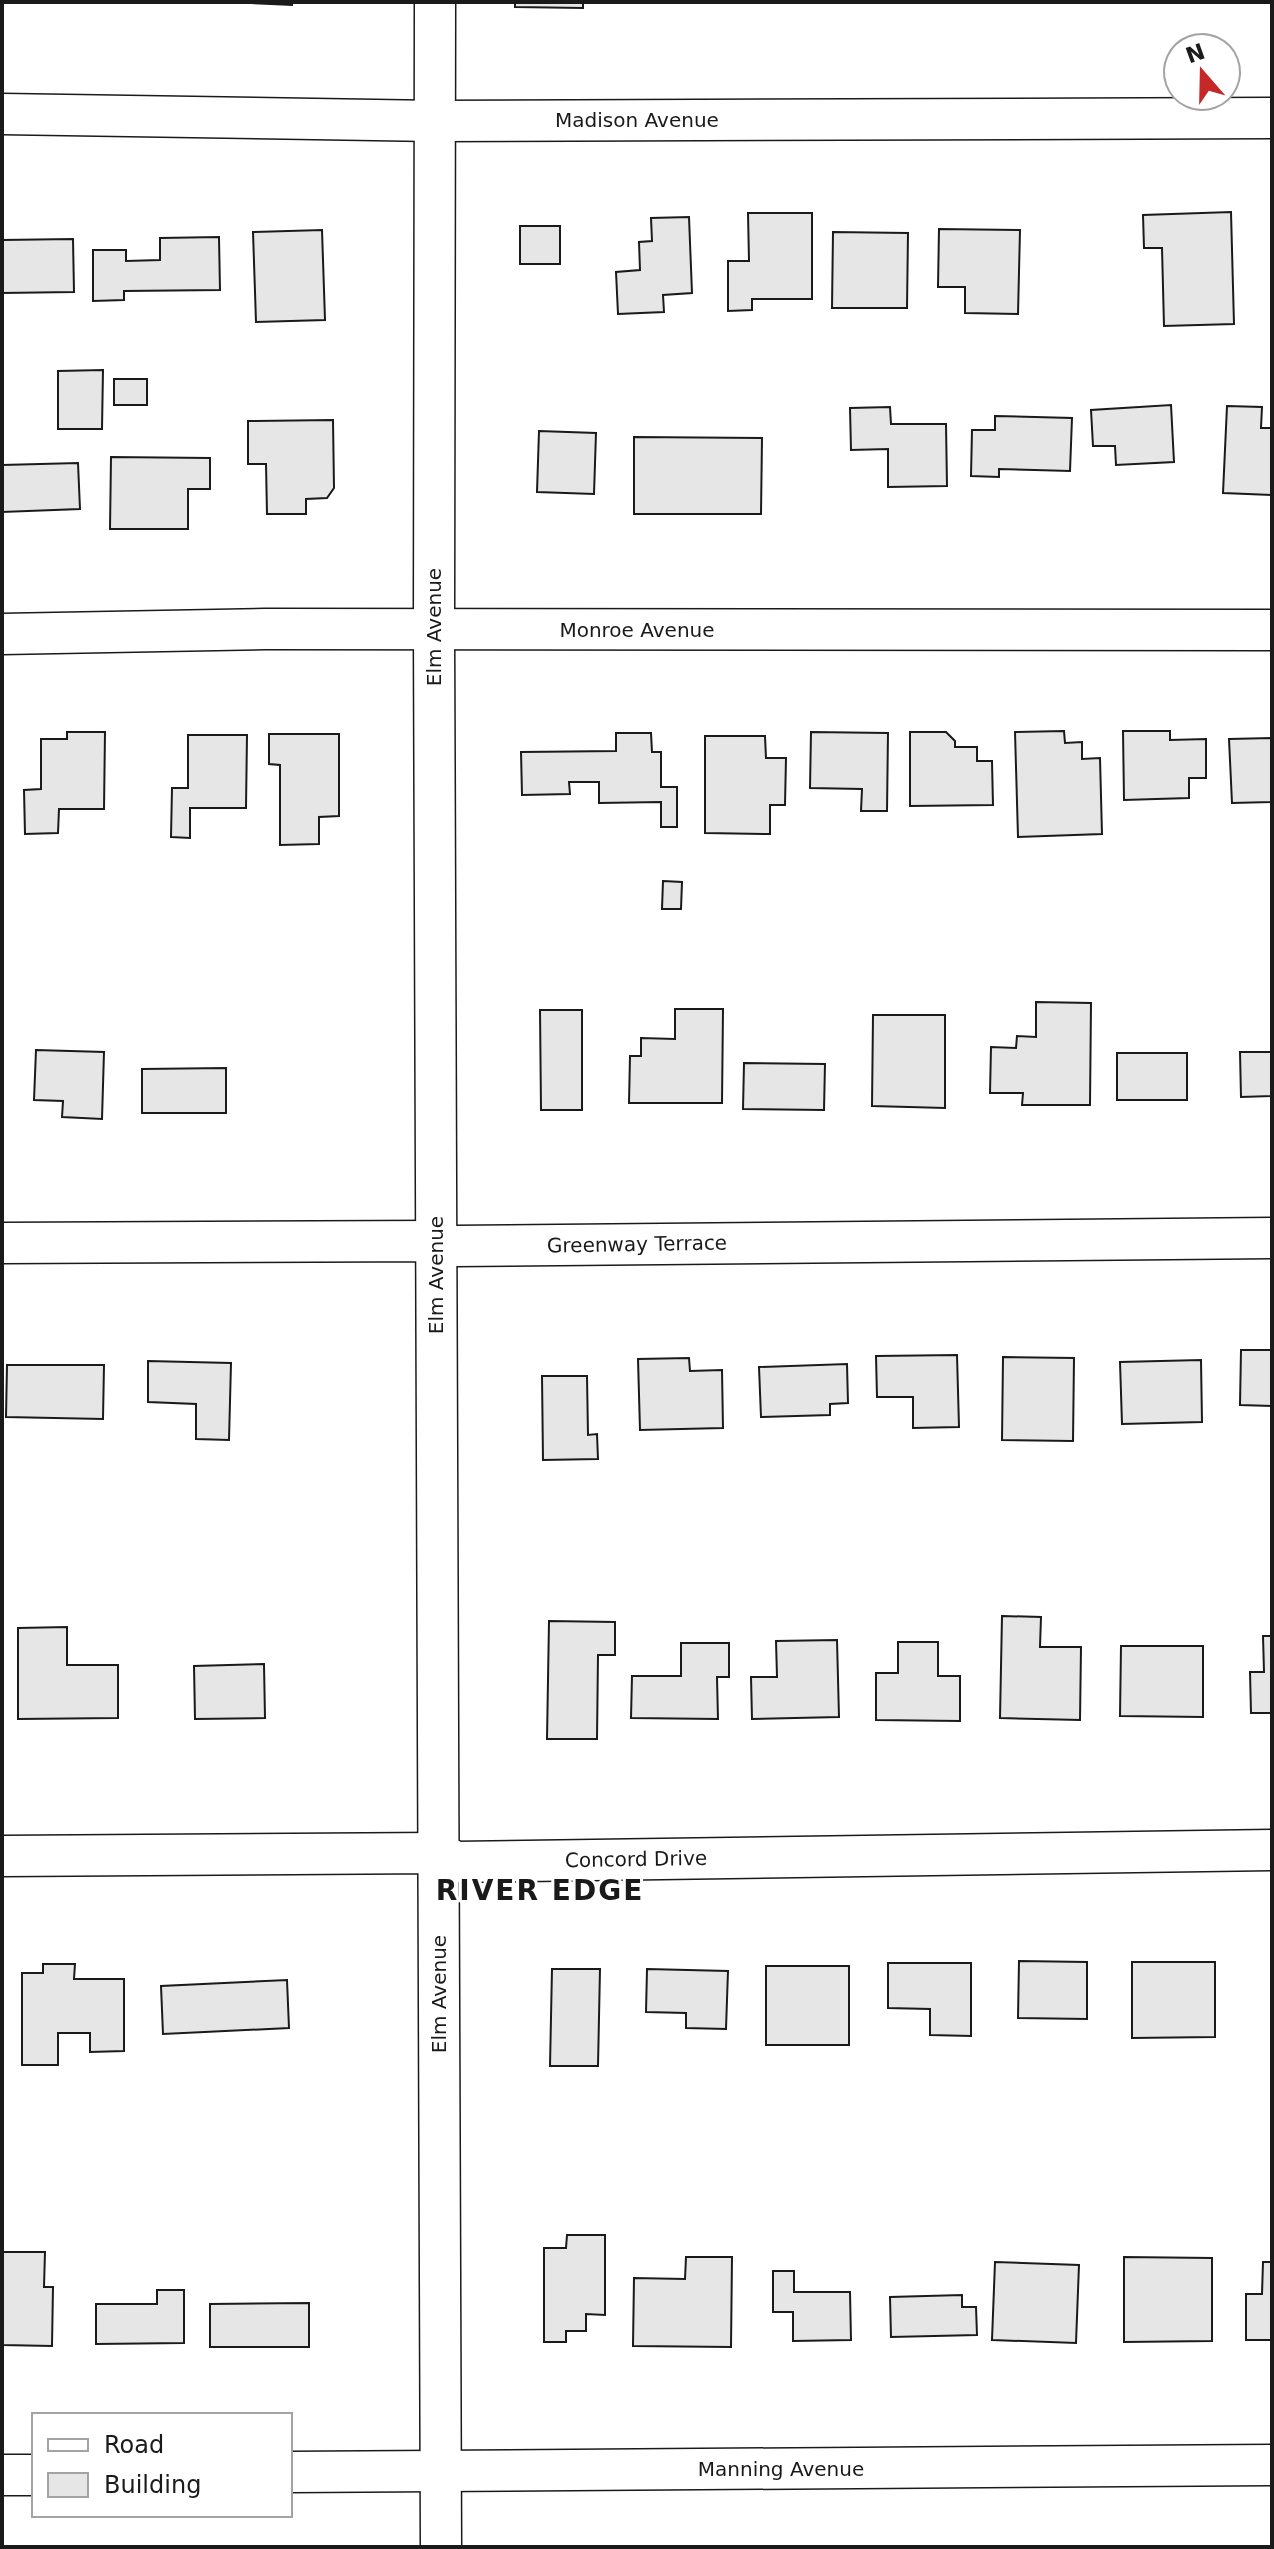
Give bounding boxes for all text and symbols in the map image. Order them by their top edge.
north arrow [1162,32,1242,112]
text: N [1182,39,1208,69]
street label: Madison Avenue [555,108,719,132]
street label: Elm Avenue [422,568,446,686]
street label: Monroe Avenue [559,618,715,642]
street label: Elm Avenue [424,1216,448,1334]
street label: Greenway Terrace [547,1230,727,1258]
street label: Concord Drive [565,1846,707,1872]
district label: RIVER EDGE [436,1874,644,1907]
street label: Elm Avenue [427,1935,451,2053]
legend [32,2413,292,2517]
text: Road [104,2431,164,2459]
street label: Manning Avenue [698,2457,864,2481]
text: Building [104,2471,201,2499]

